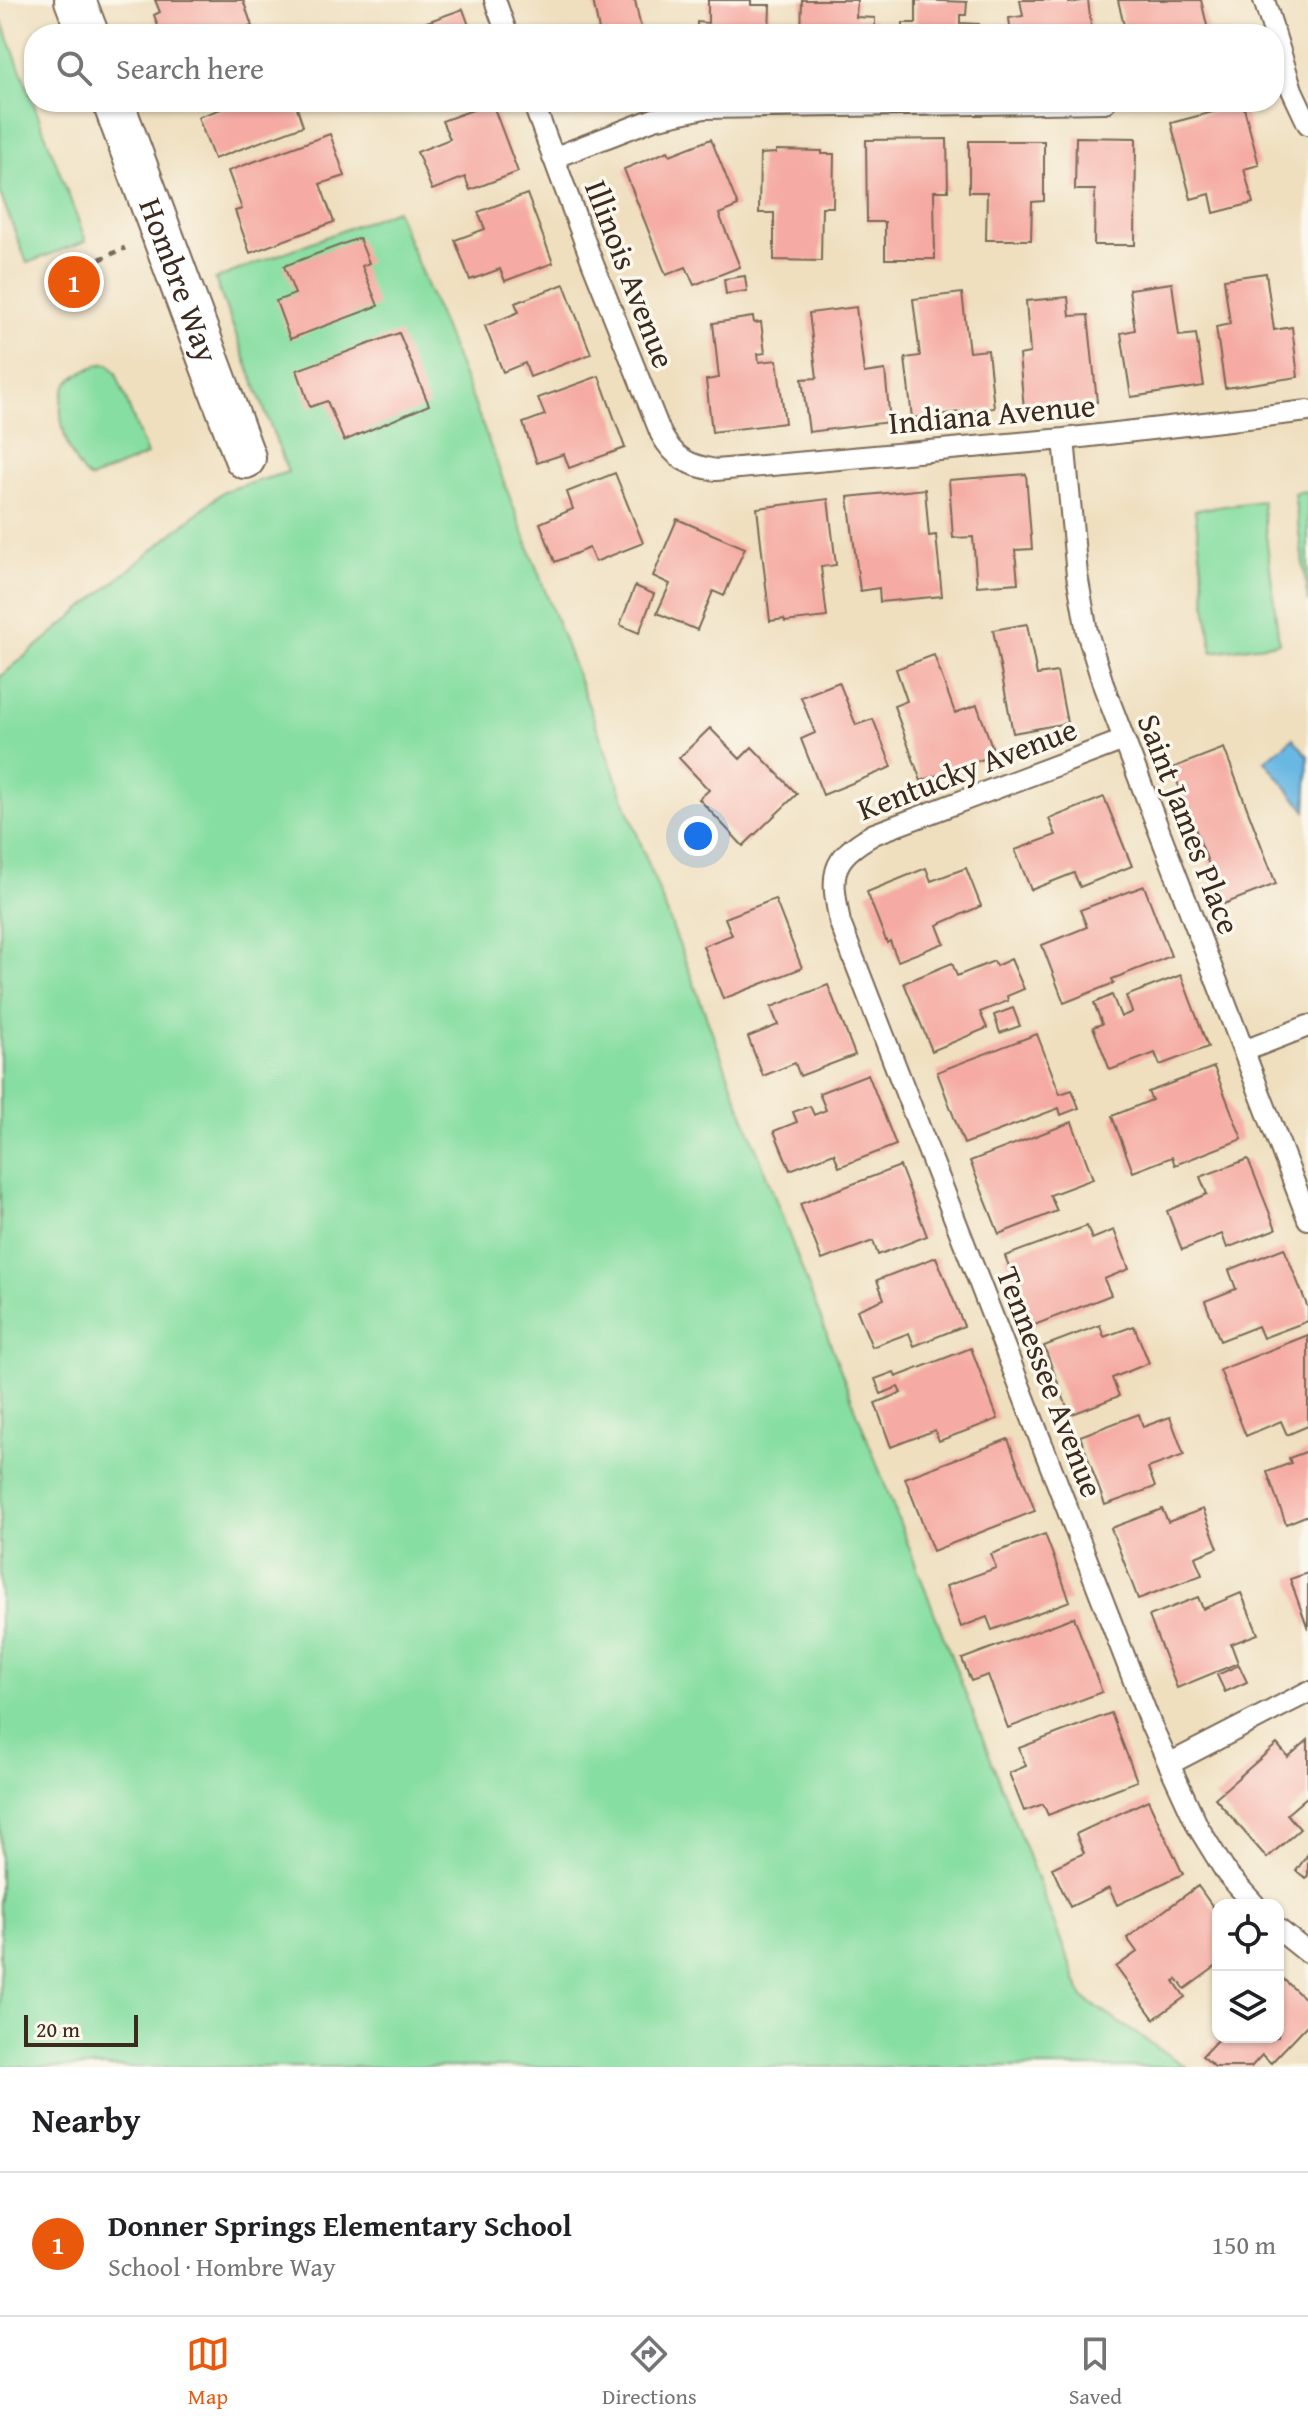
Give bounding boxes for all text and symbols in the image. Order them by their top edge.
search box [24,24,1284,112]
icon: search [52,46,96,90]
text: Search here [116,46,264,90]
street label: Illinois Avenue [573,173,688,375]
street label: Hombre Way [128,191,231,369]
pin: 1 [48,252,100,312]
street label: Indiana Avenue [887,381,1097,446]
street label: Kentucky Avenue [850,705,1083,832]
street label: Saint James Place [1126,707,1253,941]
your location [678,816,718,856]
street label: Tennessee Avenue [985,1260,1116,1504]
map controls [1212,1899,1284,2043]
button: locate [1212,1899,1284,1971]
button: layers [1212,1971,1284,2043]
scale bar [24,2011,138,2047]
text: 20 m [36,2013,80,2045]
text: Nearby [32,2095,141,2144]
text: Donner Springs Elementary School [108,2203,572,2247]
text: 1 [51,2225,65,2264]
text: 150 m [1211,2225,1276,2264]
text: School · Hombre Way [108,2247,336,2286]
tab: Map [186,2332,230,2412]
tab: Directions [602,2332,697,2412]
tab: Saved [1069,2332,1122,2412]

